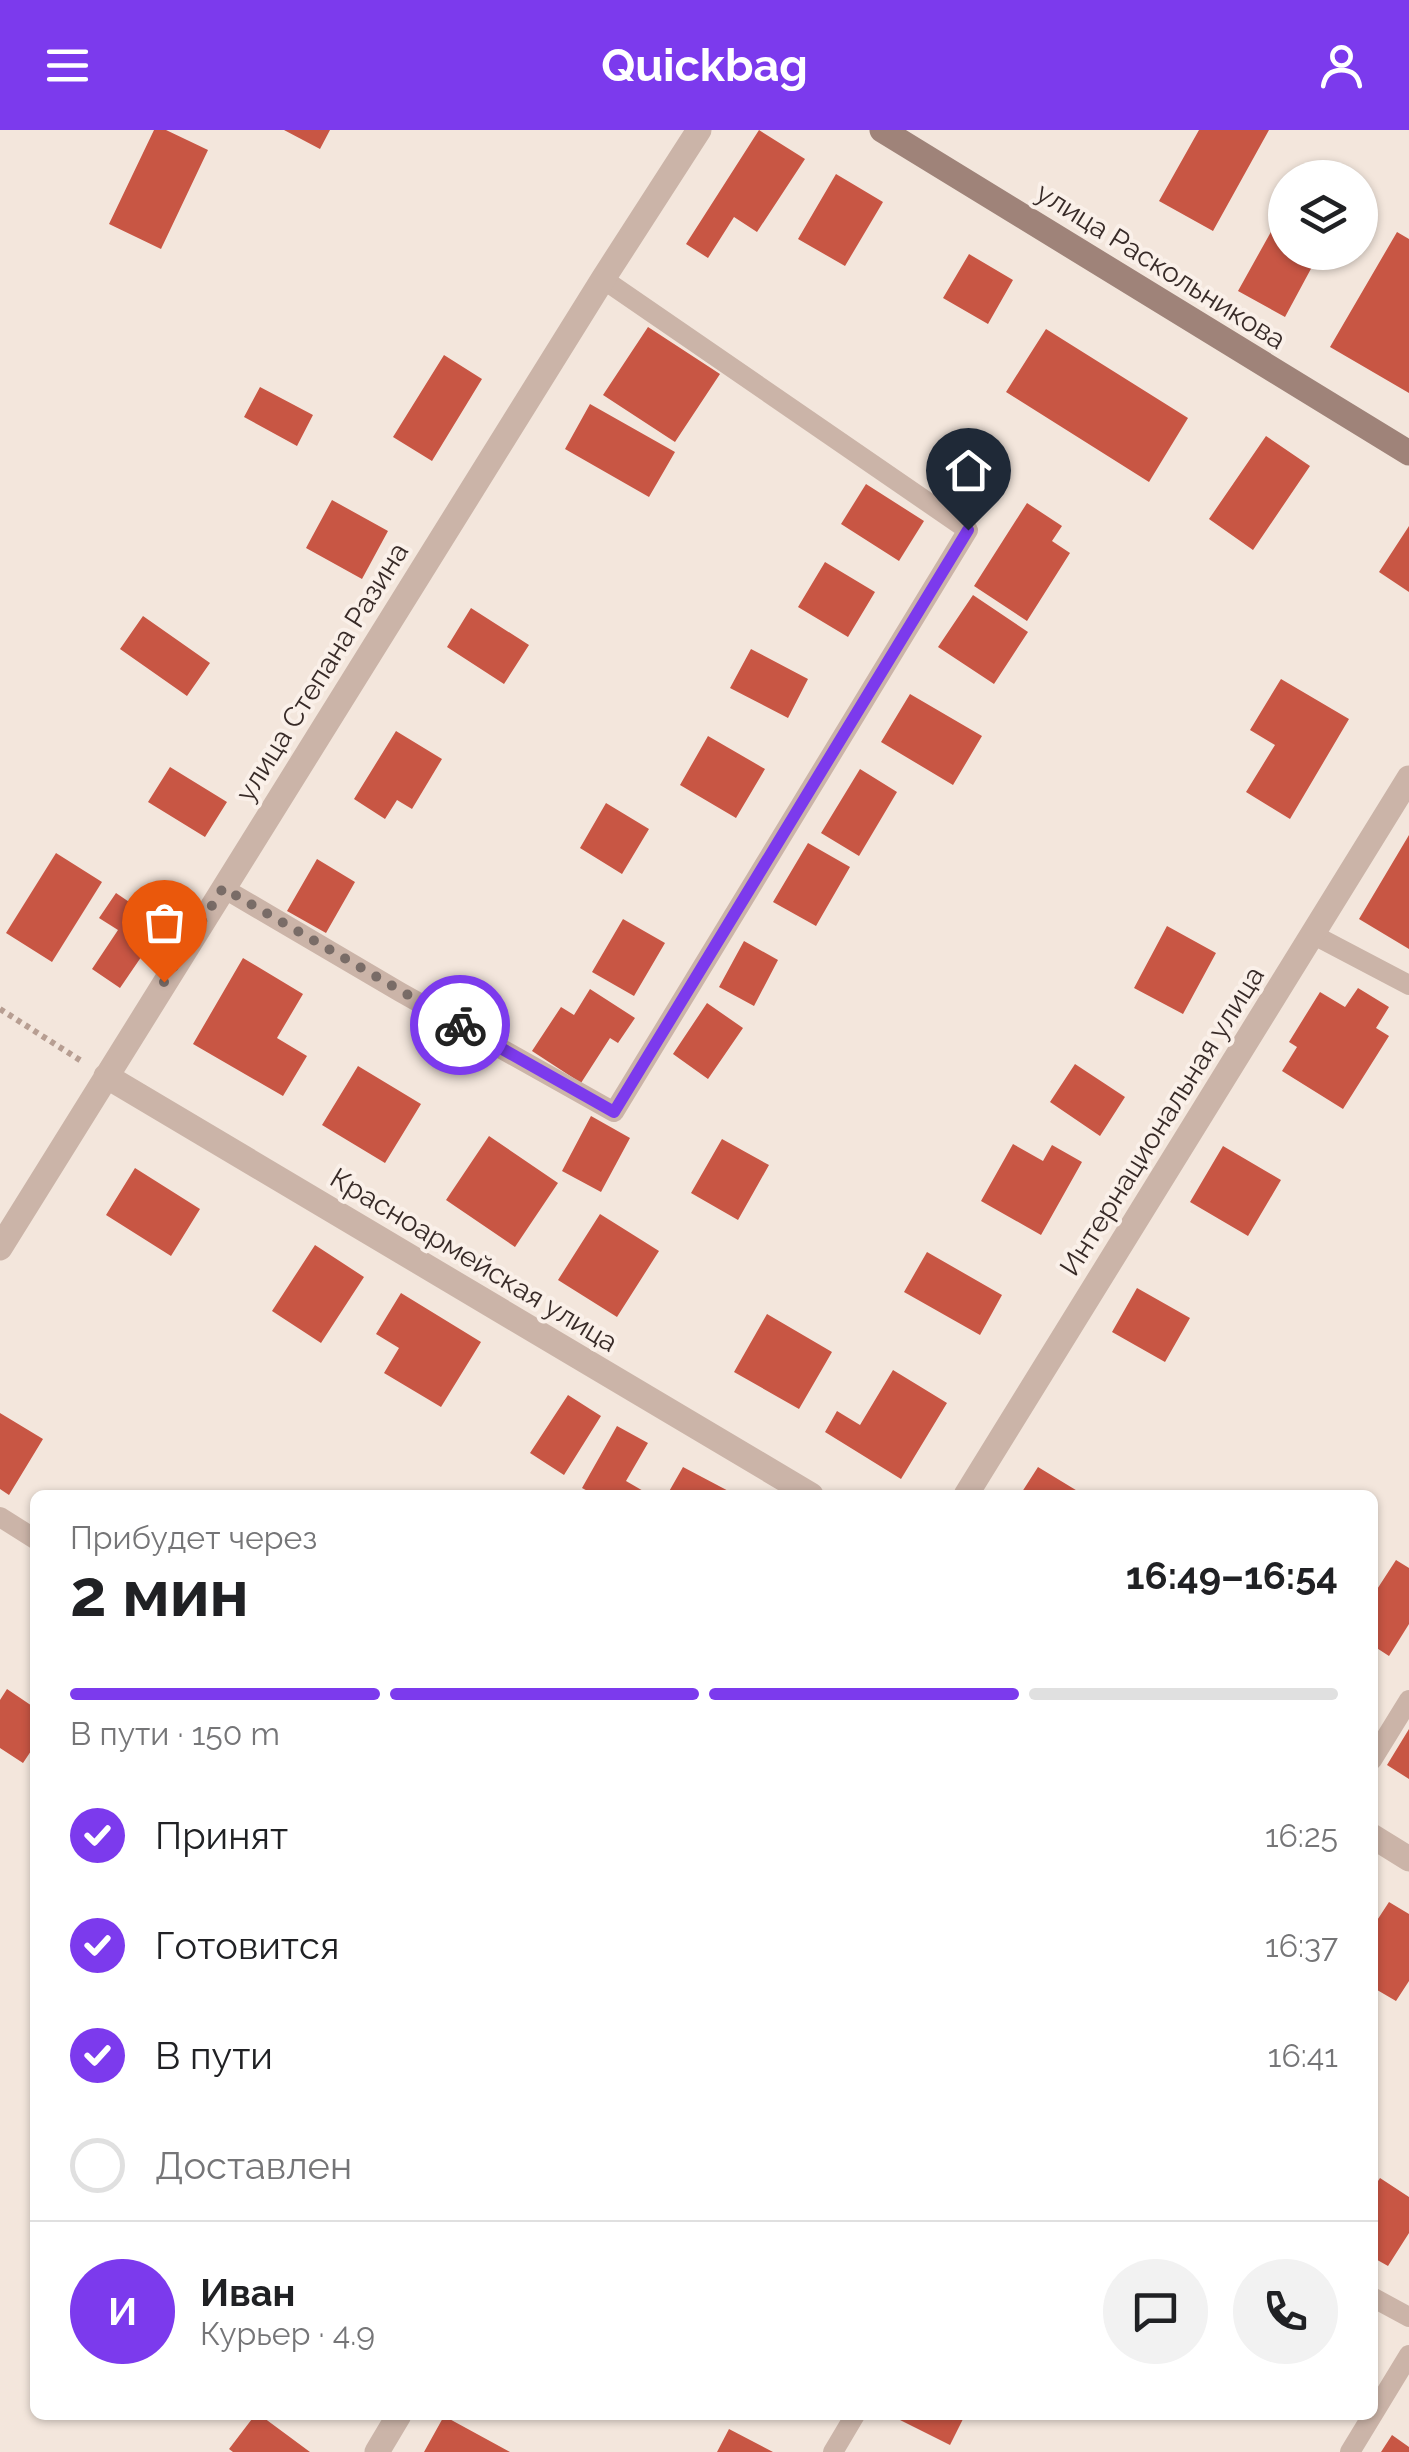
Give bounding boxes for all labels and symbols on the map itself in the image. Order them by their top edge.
street label: улица Раскольникова [1030,176,1292,356]
pin [926,428,1011,531]
street label: улица Степана Разина [229,537,415,807]
pin [122,880,207,983]
street label: Интернациональная улица [1053,960,1271,1282]
courier [410,975,510,1075]
street label: Красноармейская улица [324,1161,624,1359]

